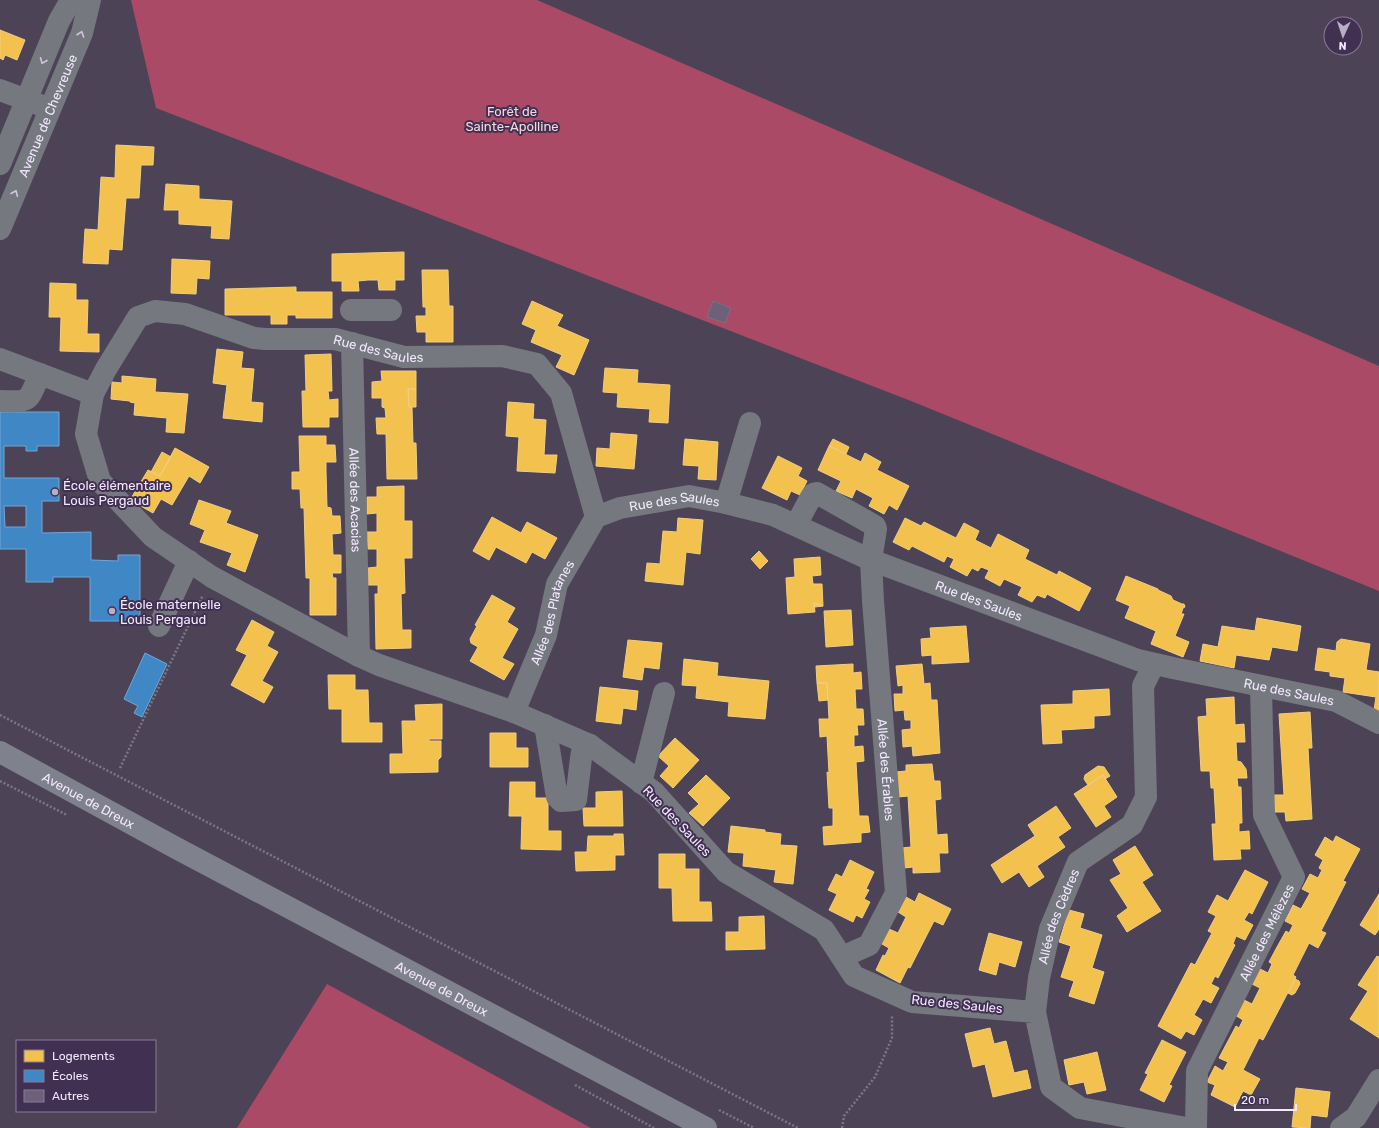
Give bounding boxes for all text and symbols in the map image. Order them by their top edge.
north arrow [1323,16,1363,56]
one-way arrow [77,31,85,38]
text: N [1338,39,1347,52]
street label: Avenue de Chevreuse [15,52,80,179]
one-way arrow [39,57,47,64]
park label: Forêt de Sainte-Apolline [465,104,559,134]
one-way arrow [10,189,18,197]
street label: Rue des Saules [332,331,424,365]
street label: Allée des Acacias [347,448,364,553]
place label: École élémentaire Louis Pergaud [63,478,171,509]
marker: École élémentaire Louis Pergaud [50,487,60,497]
street label: Rue des Saules [628,488,721,514]
street label: Allée des Platanes [527,557,577,667]
street label: Rue des Saules [933,577,1025,624]
place label: École maternelle Louis Pergaud [120,597,221,628]
marker: École maternelle Louis Pergaud [107,606,117,616]
street label: Rue des Saules [1242,675,1336,708]
street label: Allée des Érables [875,718,898,822]
street label: Avenue de Dreux [40,769,137,832]
street label: Rue des Saules [640,783,715,859]
street label: Allée des Cèdres [1035,866,1082,965]
street label: Allée des Mélèzes [1236,881,1297,983]
street label: Avenue de Dreux [393,958,491,1019]
street label: Rue des Saules [911,992,1004,1016]
legend [16,1040,156,1112]
text: Logements [52,1049,115,1063]
text: Écoles [52,1069,88,1083]
scale bar [1235,1086,1296,1112]
text: Autres [52,1089,89,1103]
text: 20 m [1241,1093,1269,1107]

